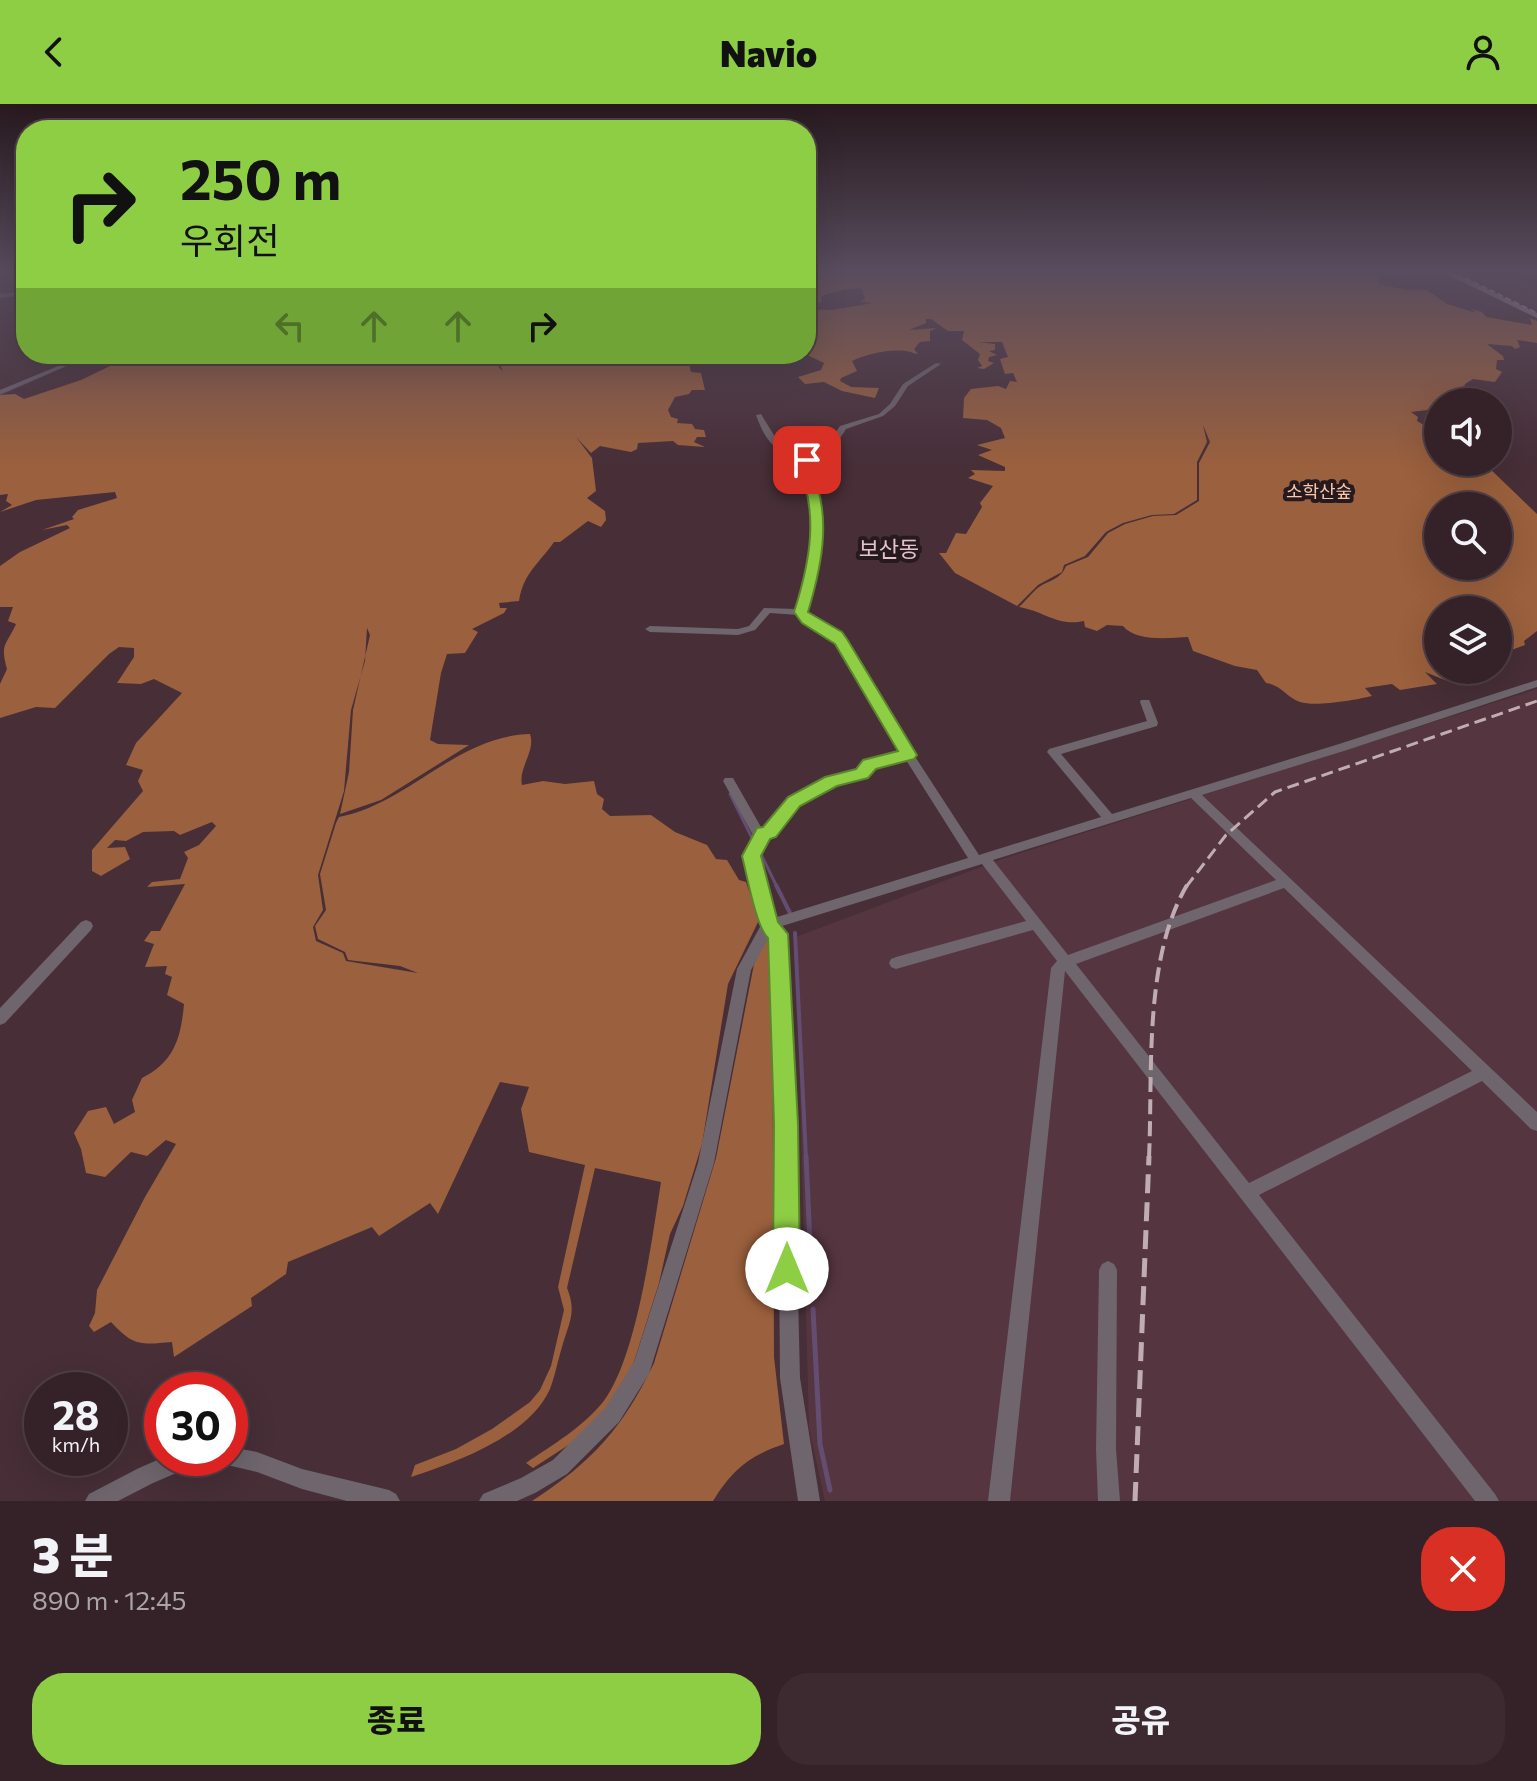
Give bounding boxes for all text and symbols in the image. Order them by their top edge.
icon: back [32,30,76,74]
text: Navio [720,30,817,74]
icon: person [1461,30,1505,74]
text: 250 m [180,143,341,212]
icon: right [48,152,152,256]
text: 우회전 [180,217,279,261]
icon: left [268,304,312,348]
icon: ahead [352,304,396,348]
icon: ahead [436,304,480,348]
icon: right [520,304,564,348]
map controls [1424,388,1512,684]
button: sound [1424,388,1512,476]
pin [773,426,841,494]
icon: arrive [785,438,829,482]
park label: 소학산숲 [1286,480,1352,502]
button: search [1424,492,1512,580]
district label: 보산동 [859,535,919,562]
button: layers [1424,596,1512,684]
position arrow [745,1227,829,1311]
speed limit sign: 30 [144,1372,248,1476]
text: 28 [52,1389,100,1438]
text: km/h [52,1432,100,1456]
text: 3 분 [32,1524,114,1583]
button: close [1421,1527,1505,1611]
text: 890 m · 12:45 [32,1584,187,1615]
button: 종료 [32,1673,761,1765]
button: 공유 [777,1673,1505,1765]

